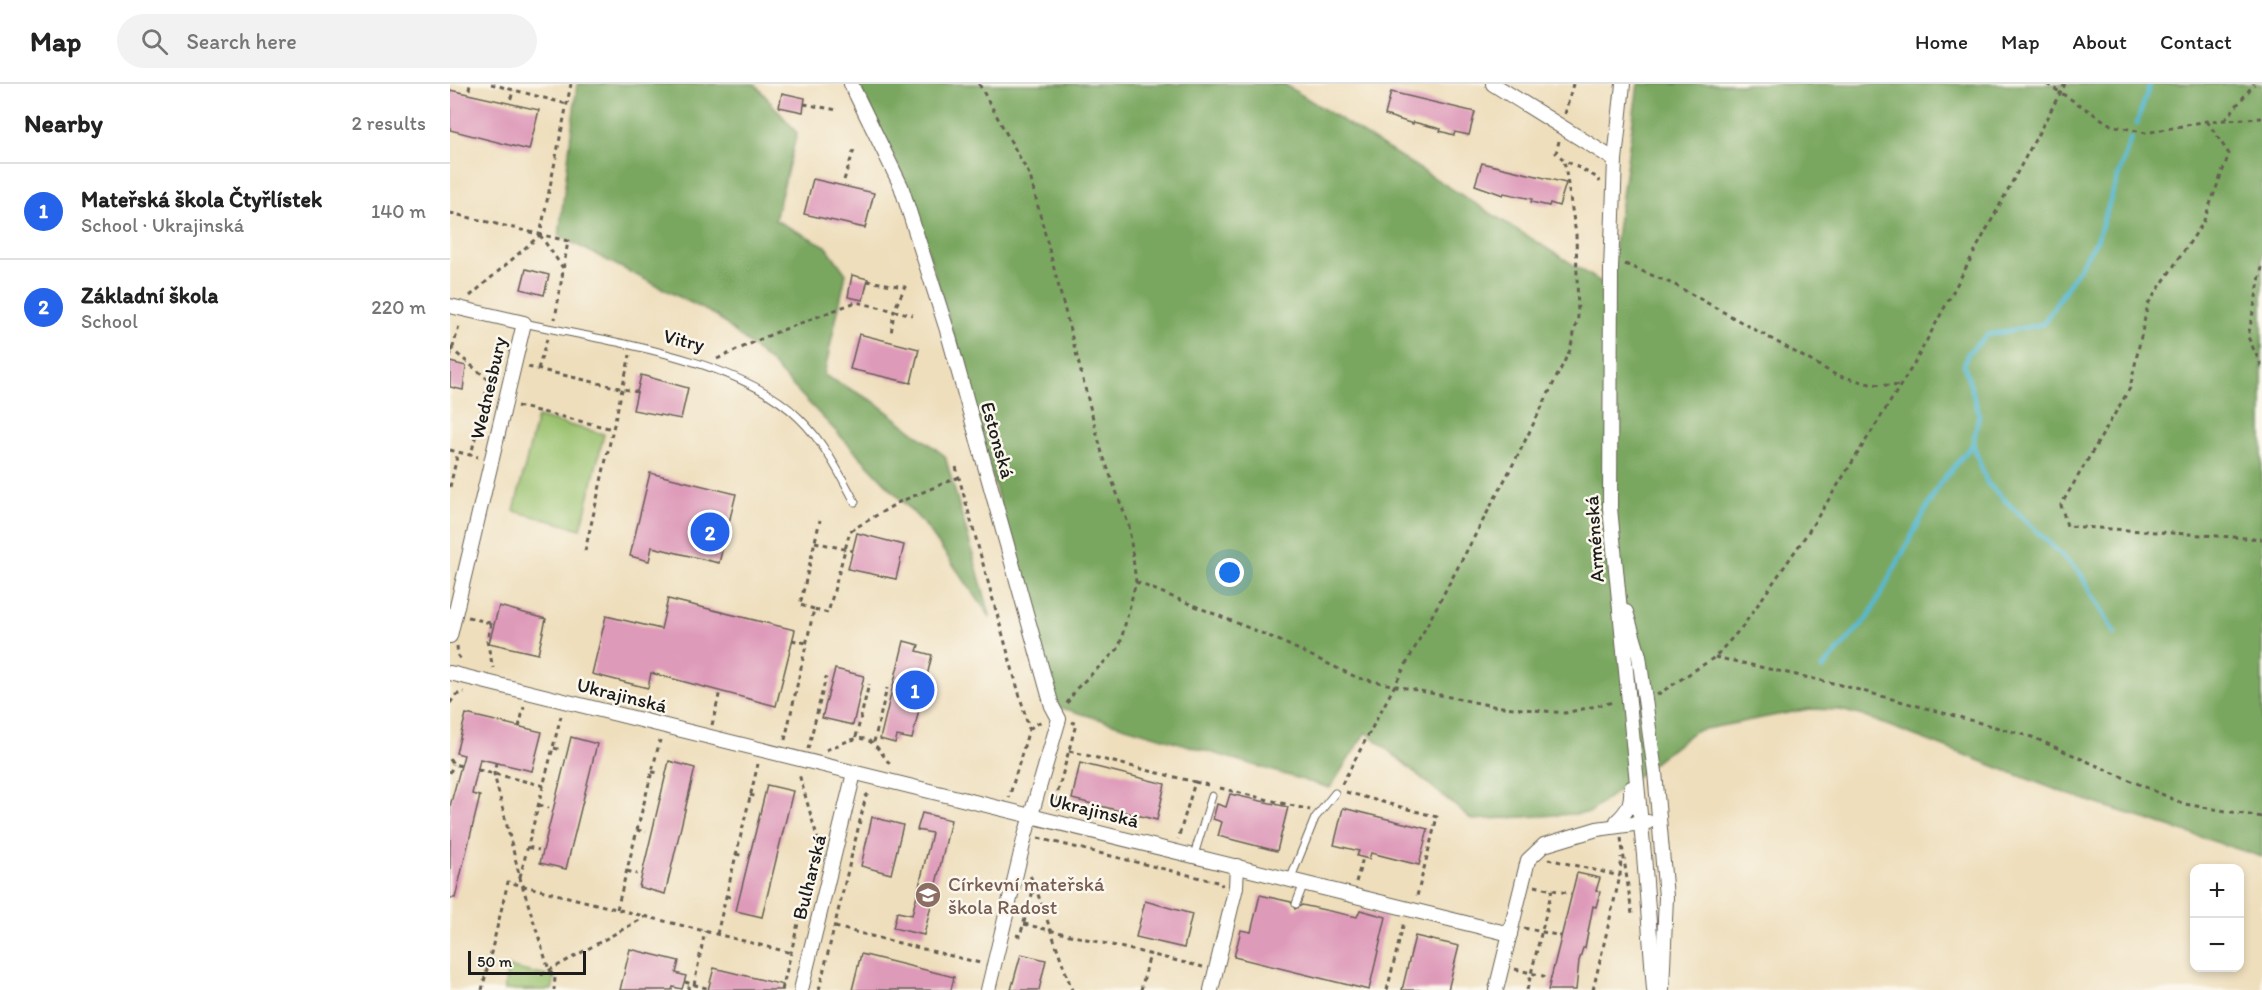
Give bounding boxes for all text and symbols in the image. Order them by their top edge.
search box [117,14,537,68]
text: Map [30,24,81,58]
icon: search [138,25,171,58]
text: Search here [186,28,297,55]
text: Home [1915,29,1968,54]
text: Map [2001,29,2040,54]
text: About [2073,29,2127,54]
text: Contact [2160,29,2232,54]
text: Nearby [24,107,103,139]
text: 2 results [352,111,426,135]
text: Mateřská škola Čtyřlístek [81,186,322,213]
text: 1 [39,199,48,223]
text: 140 m [371,199,426,223]
text: School · Ukrajinská [81,213,244,237]
text: Základní škola [81,282,218,309]
text: 2 [38,295,49,319]
text: 220 m [371,295,426,319]
text: School [81,309,138,333]
street label: Vitry [661,323,708,357]
street label: Wednesbury [465,334,512,442]
street label: Estonská [976,399,1021,482]
street label: Arménská [1579,494,1609,583]
pin: 2 [690,510,730,554]
your location [1215,558,1244,587]
pin: 1 [896,668,934,712]
street label: Ukrajinská [574,672,670,718]
street label: Ukrajinská [1046,787,1142,833]
street label: Bulharská [787,831,831,922]
map controls [2190,864,2244,972]
button: + [2190,864,2244,918]
place label: Církevní mateřská škola Radost [948,872,1105,919]
school or university icon: Církevní mateřská škola Radost [913,880,943,910]
button: − [2190,918,2244,972]
scale bar [468,948,586,976]
text: 50 m [477,952,512,971]

